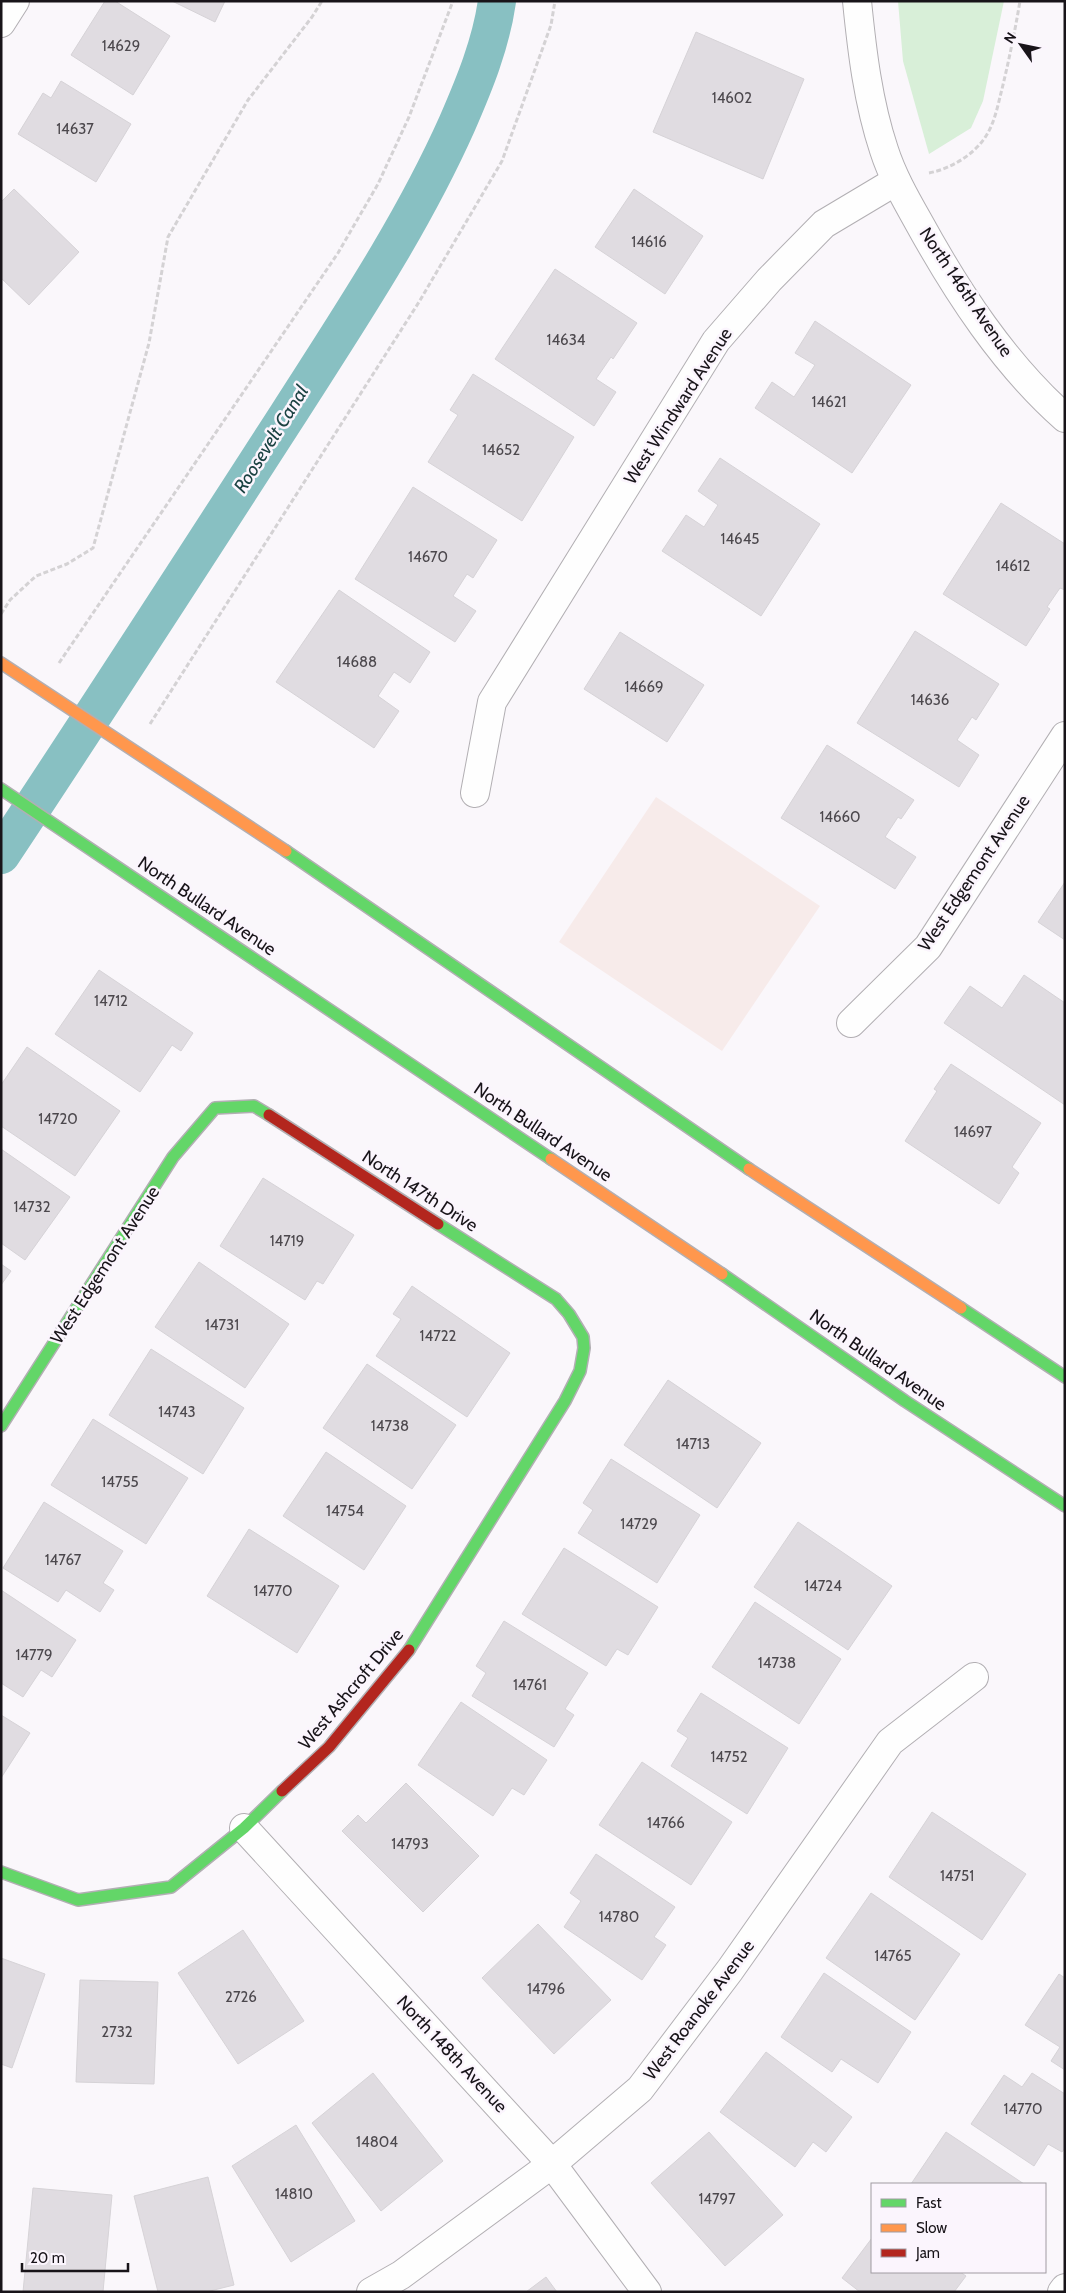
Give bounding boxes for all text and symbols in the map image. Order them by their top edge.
north arrow [996,20,1046,70]
text: N [1000,29,1020,47]
house number: 14629 [102,37,140,55]
house number: 14602 [712,89,752,107]
house number: 14637 [56,120,94,138]
street label: North 146th Avenue [915,223,1017,361]
house number: 14616 [631,233,667,251]
street label: West Windward Avenue [619,324,737,488]
house number: 14634 [547,331,586,349]
water label: Roosevelt Canal [229,381,313,497]
house number: 14621 [812,393,846,411]
house number: 14652 [482,441,520,459]
house number: 14645 [721,530,759,548]
house number: 14670 [408,548,448,566]
house number: 14612 [996,557,1030,575]
house number: 14688 [337,653,377,671]
house number: 14669 [624,678,664,696]
house number: 14636 [911,691,949,709]
street label: West Edgemont Avenue [914,791,1034,955]
house number: 14660 [819,808,861,826]
street label: North Bullard Avenue [134,852,280,960]
house number: 14712 [94,992,128,1010]
street label: North Bullard Avenue [470,1078,616,1186]
house number: 14720 [38,1110,78,1128]
house number: 14697 [954,1123,993,1141]
street label: North 147th Drive [358,1145,482,1237]
street label: West Edgemont Avenue [46,1182,164,1348]
house number: 14732 [13,1198,51,1216]
house number: 14719 [270,1232,304,1250]
street label: North Bullard Avenue [805,1305,951,1415]
house number: 14731 [205,1316,239,1334]
house number: 14722 [420,1327,457,1345]
house number: 14743 [158,1403,196,1421]
house number: 14738 [371,1417,409,1435]
house number: 14713 [676,1435,710,1453]
house number: 14755 [101,1473,139,1491]
house number: 14754 [326,1502,364,1520]
house number: 14729 [620,1515,658,1533]
house number: 14767 [45,1551,82,1569]
house number: 14724 [804,1577,842,1595]
house number: 14770 [254,1582,293,1600]
street label: West Ashcroft Drive [294,1624,408,1754]
house number: 14779 [15,1646,53,1664]
house number: 14738 [758,1654,796,1672]
house number: 14761 [513,1676,547,1694]
house number: 14752 [710,1748,748,1766]
house number: 14766 [647,1814,685,1832]
house number: 14793 [391,1835,429,1853]
house number: 14751 [940,1867,974,1885]
house number: 14780 [599,1908,639,1926]
street label: West Roanoke Avenue [639,1935,759,2085]
house number: 14765 [874,1947,912,1965]
house number: 14796 [527,1980,565,1998]
house number: 2726 [225,1988,257,2006]
street label: North 148th Avenue [392,1991,512,2117]
house number: 2732 [101,2023,133,2041]
house number: 14770 [1004,2100,1043,2118]
house number: 14804 [356,2133,398,2151]
legend [871,2183,1046,2273]
house number: 14810 [275,2185,313,2203]
house number: 14797 [698,2190,736,2208]
text: Fast [916,2194,941,2212]
text: Slow [916,2219,947,2237]
scale bar [22,2240,129,2272]
text: Jam [915,2244,940,2262]
text: 20 m [30,2249,65,2267]

